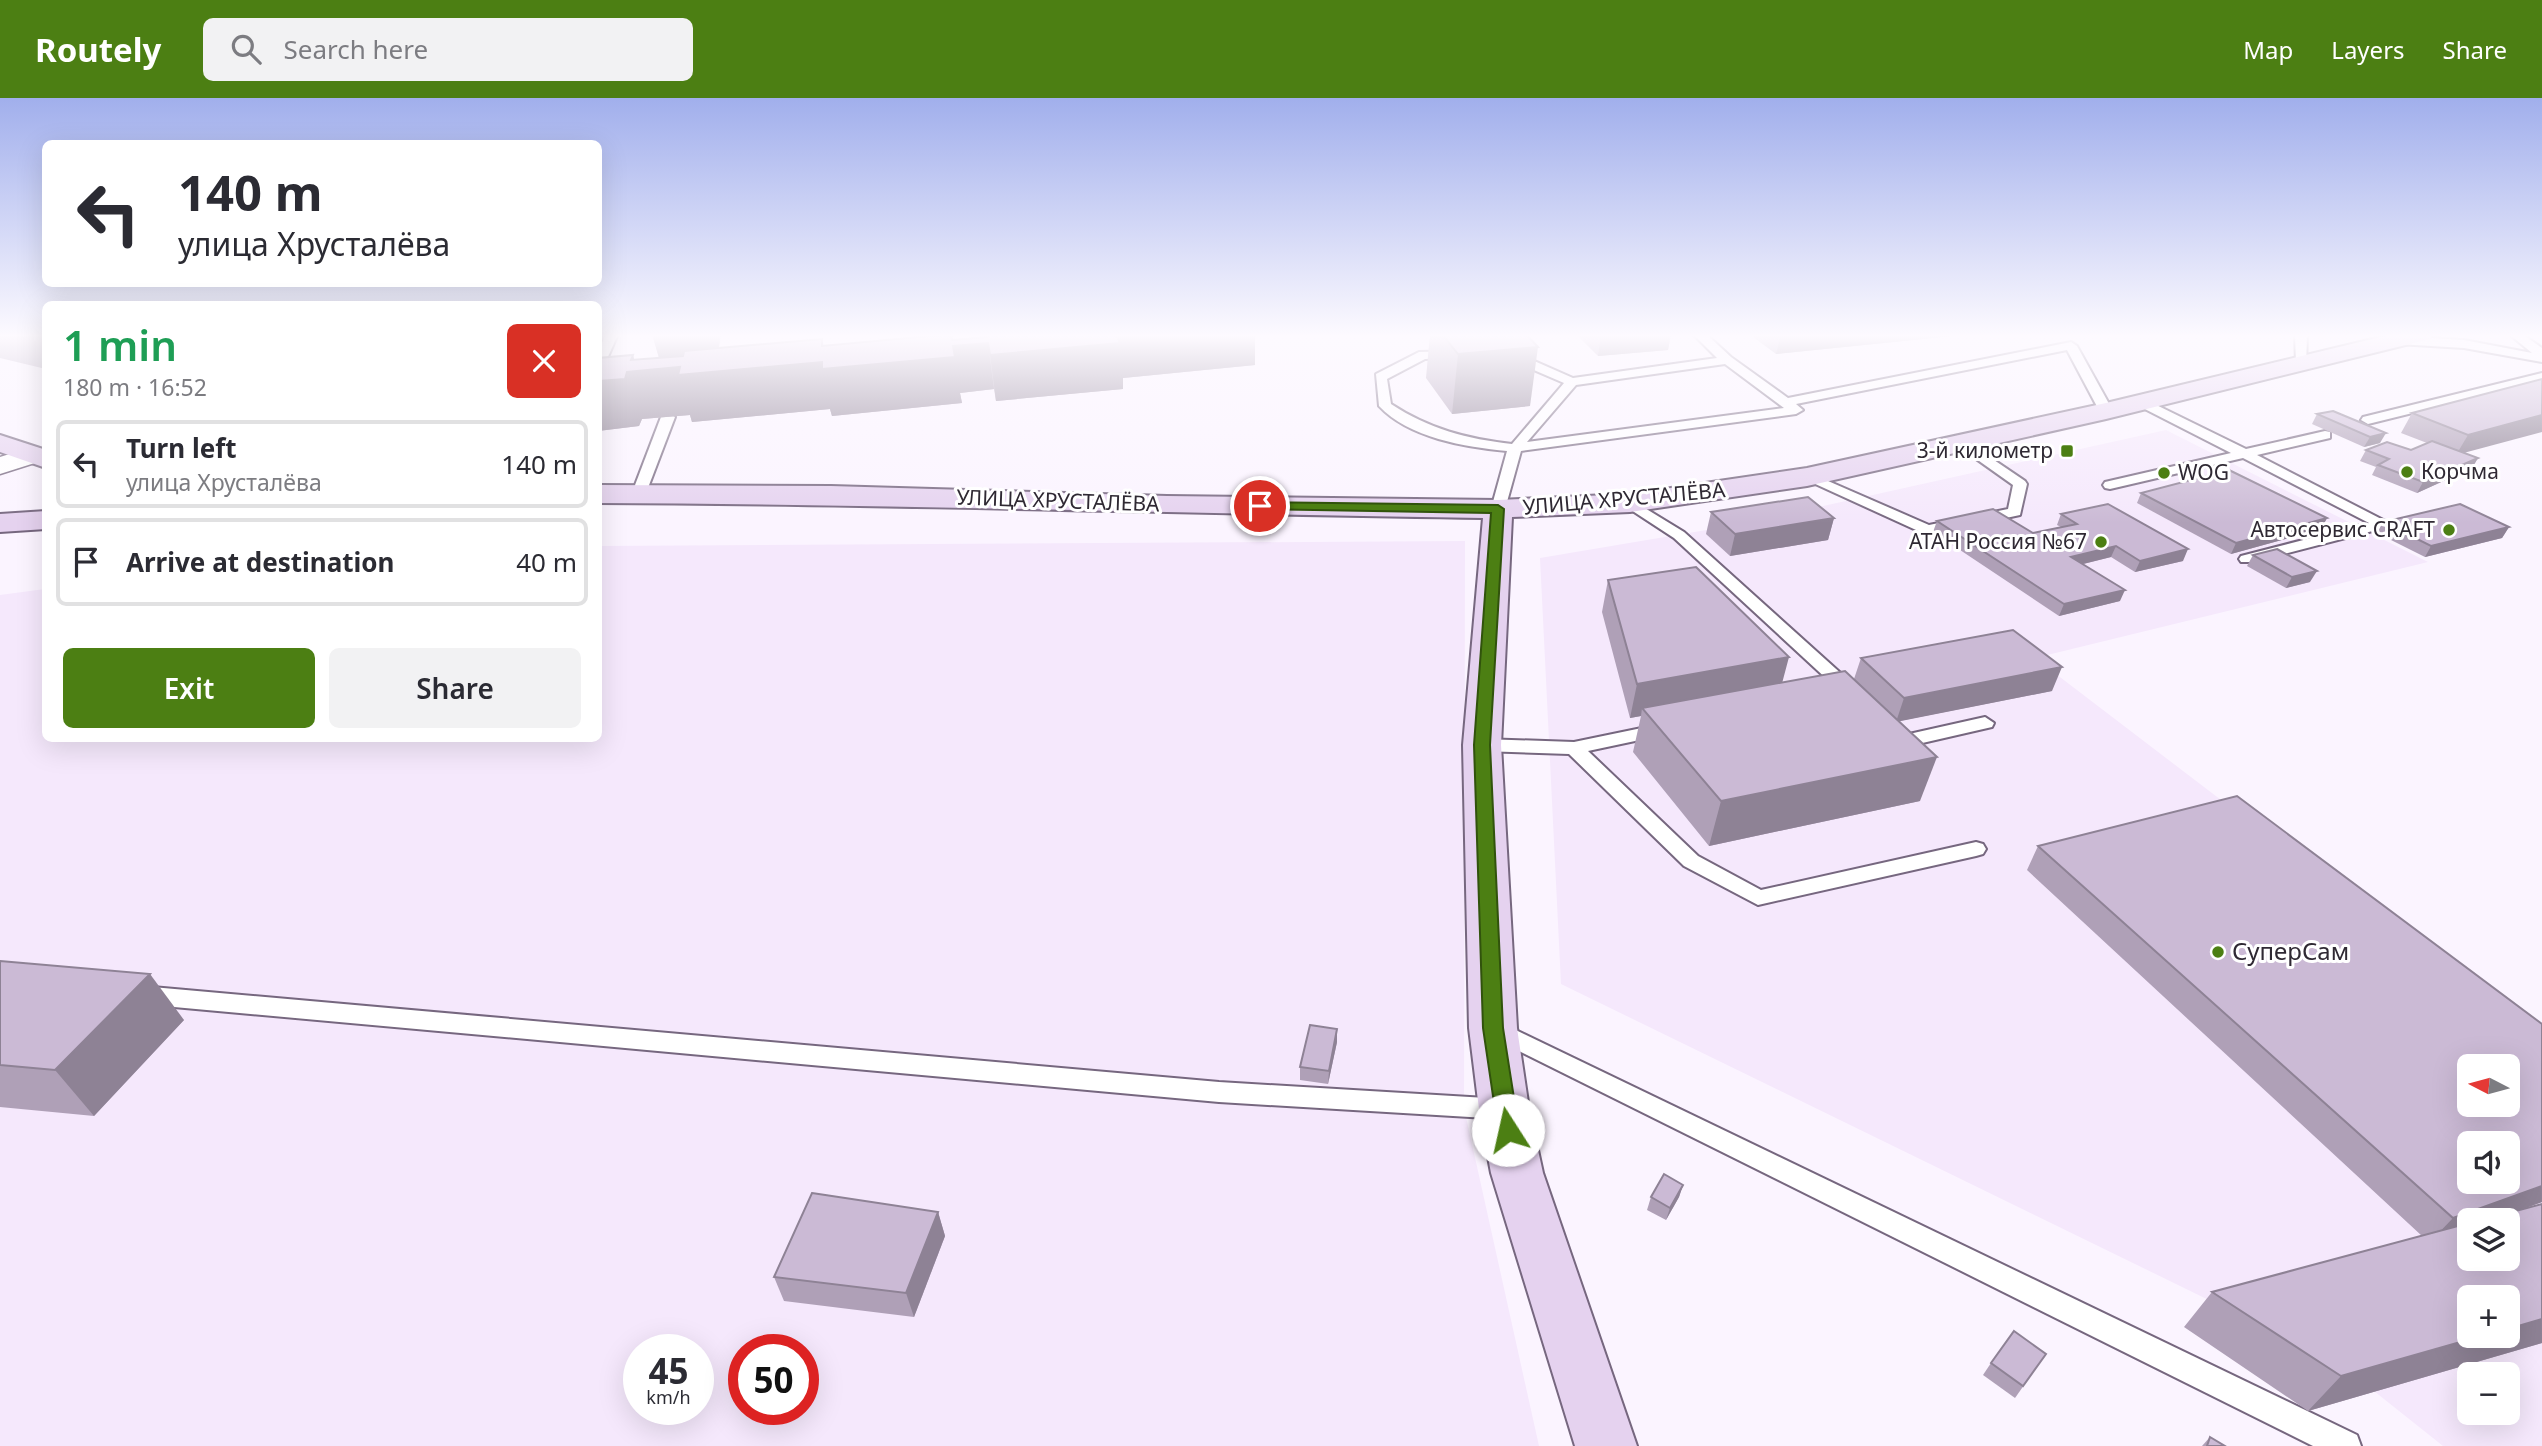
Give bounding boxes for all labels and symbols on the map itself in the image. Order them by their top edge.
place label: 3-й километр [1917,436,2053,464]
marker: 3-й километр [2059,443,2075,459]
place label: Корчма [2421,457,2499,485]
place label: WOG [2178,458,2229,486]
marker: Корчма [2399,464,2415,480]
marker: WOG [2156,465,2172,481]
street label: УЛИЦА ХРУСТАЛЁВА [1522,475,1727,521]
pin [1230,476,1290,536]
street label: УЛИЦА ХРУСТАЛЁВА [956,482,1161,518]
place label: Автосервис CRAFT [2250,515,2435,543]
marker: Автосервис CRAFT [2441,522,2457,538]
place label: АТАН Россия №67 [1909,527,2087,555]
marker: АТАН Россия №67 [2093,534,2109,550]
place label: СуперСам [2232,934,2349,967]
marker: СуперСам [2210,944,2226,960]
north arrow [2457,1054,2520,1116]
position arrow [1471,1093,1545,1167]
speed limit sign: 50 [728,1334,819,1425]

